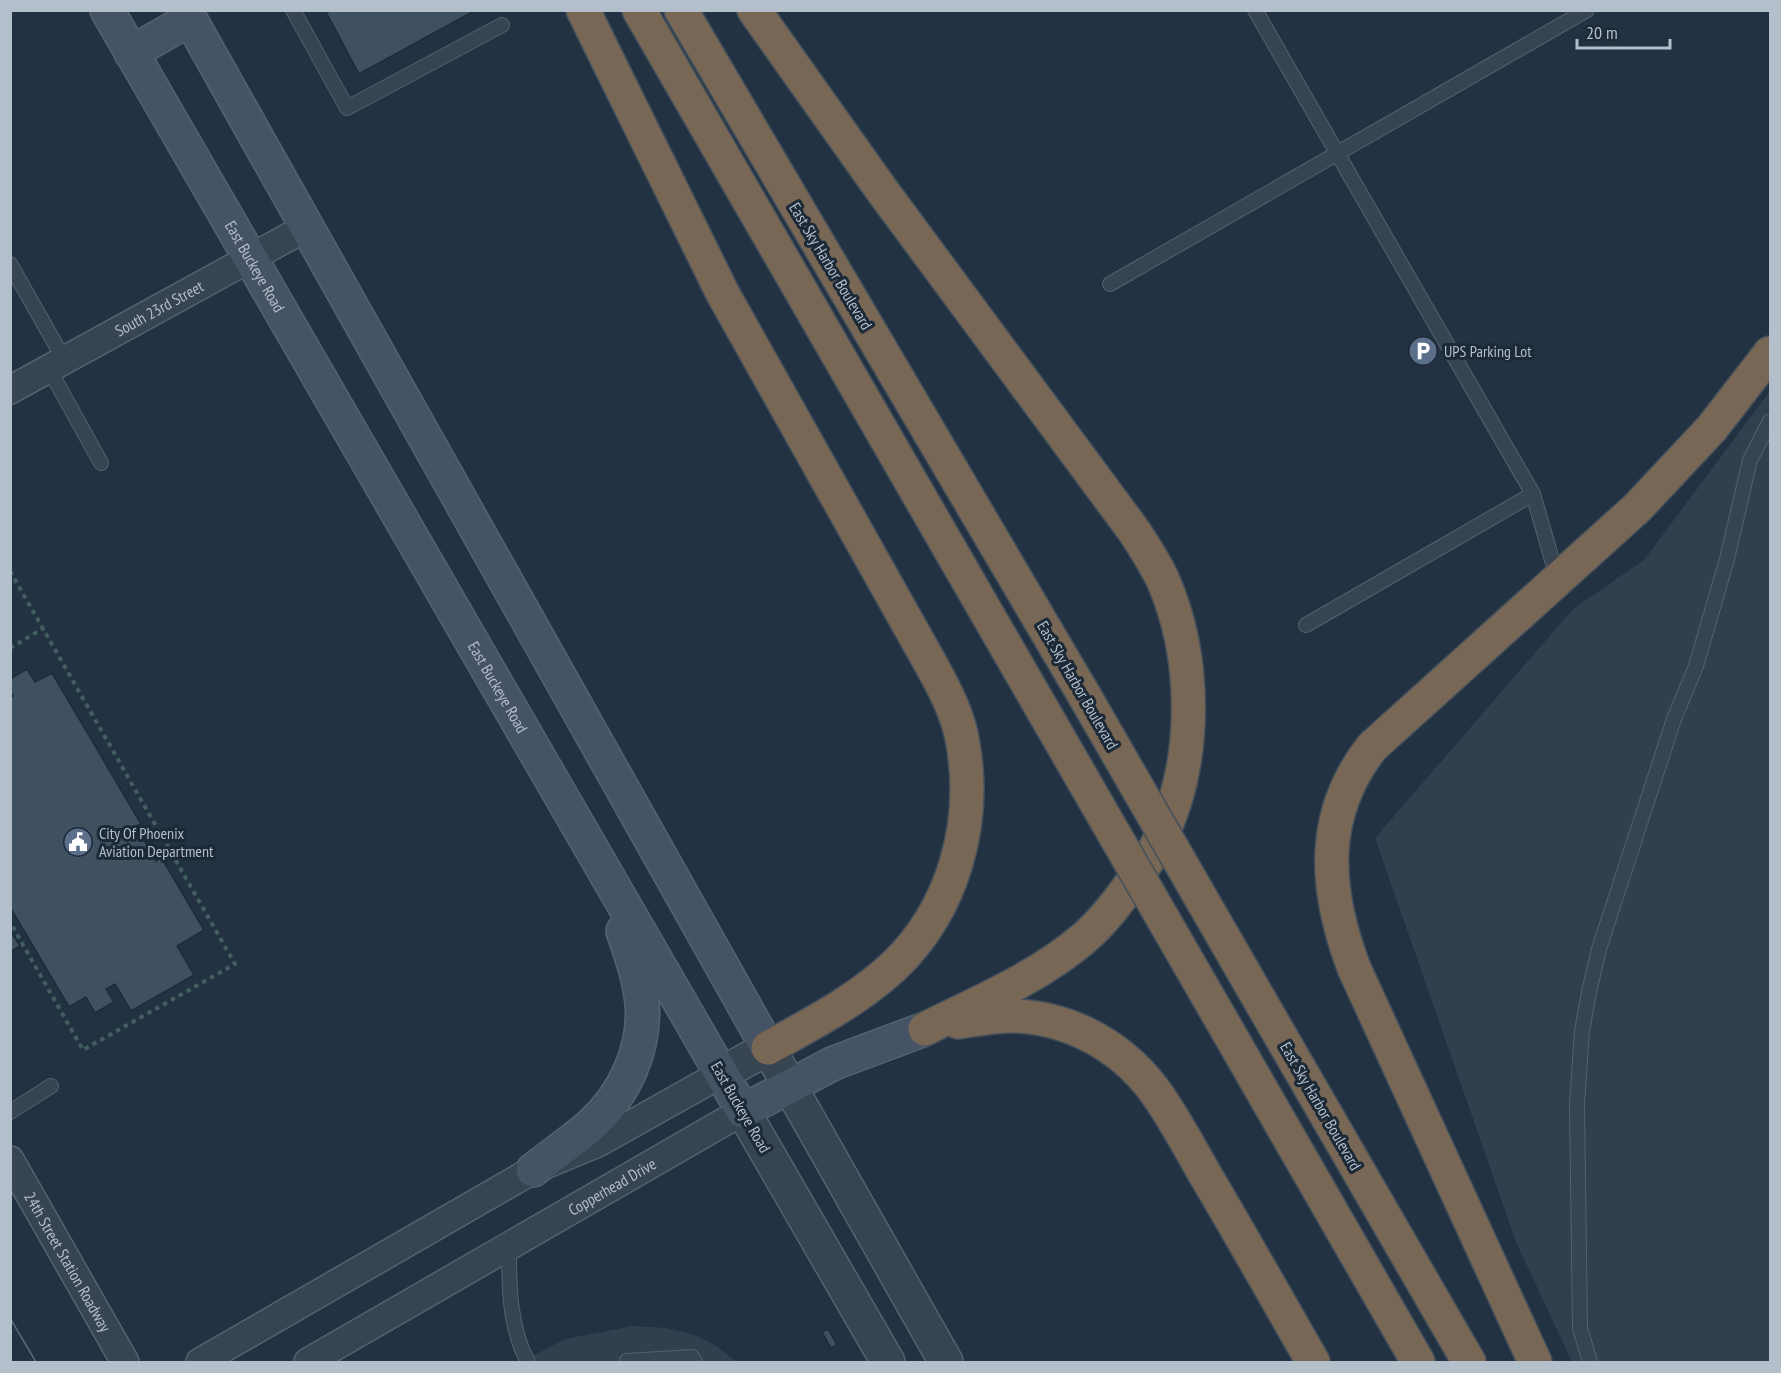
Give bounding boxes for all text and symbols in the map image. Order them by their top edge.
scale bar [1577,12,1670,50]
text: 20 m [1586,21,1618,44]
street label: East Sky Harbor Boulevard [785,199,877,333]
street label: East Buckeye Road [221,217,289,316]
street label: South 23rd Street [111,276,207,341]
parking icon: UPS Parking Lot [1407,335,1439,367]
place label: UPS Parking Lot [1444,341,1532,361]
street label: East Sky Harbor Boulevard [1033,617,1123,753]
street label: East Buckeye Road [464,638,532,737]
place label: City Of Phoenix Aviation Department [99,823,214,861]
public building icon: City Of Phoenix Aviation Department [62,826,94,858]
street label: East Sky Harbor Boulevard [1276,1038,1366,1174]
street label: East Buckeye Road [707,1058,775,1156]
street label: Copperhead Drive [564,1153,660,1220]
street label: 24th Street Station Roadway [20,1188,116,1335]

